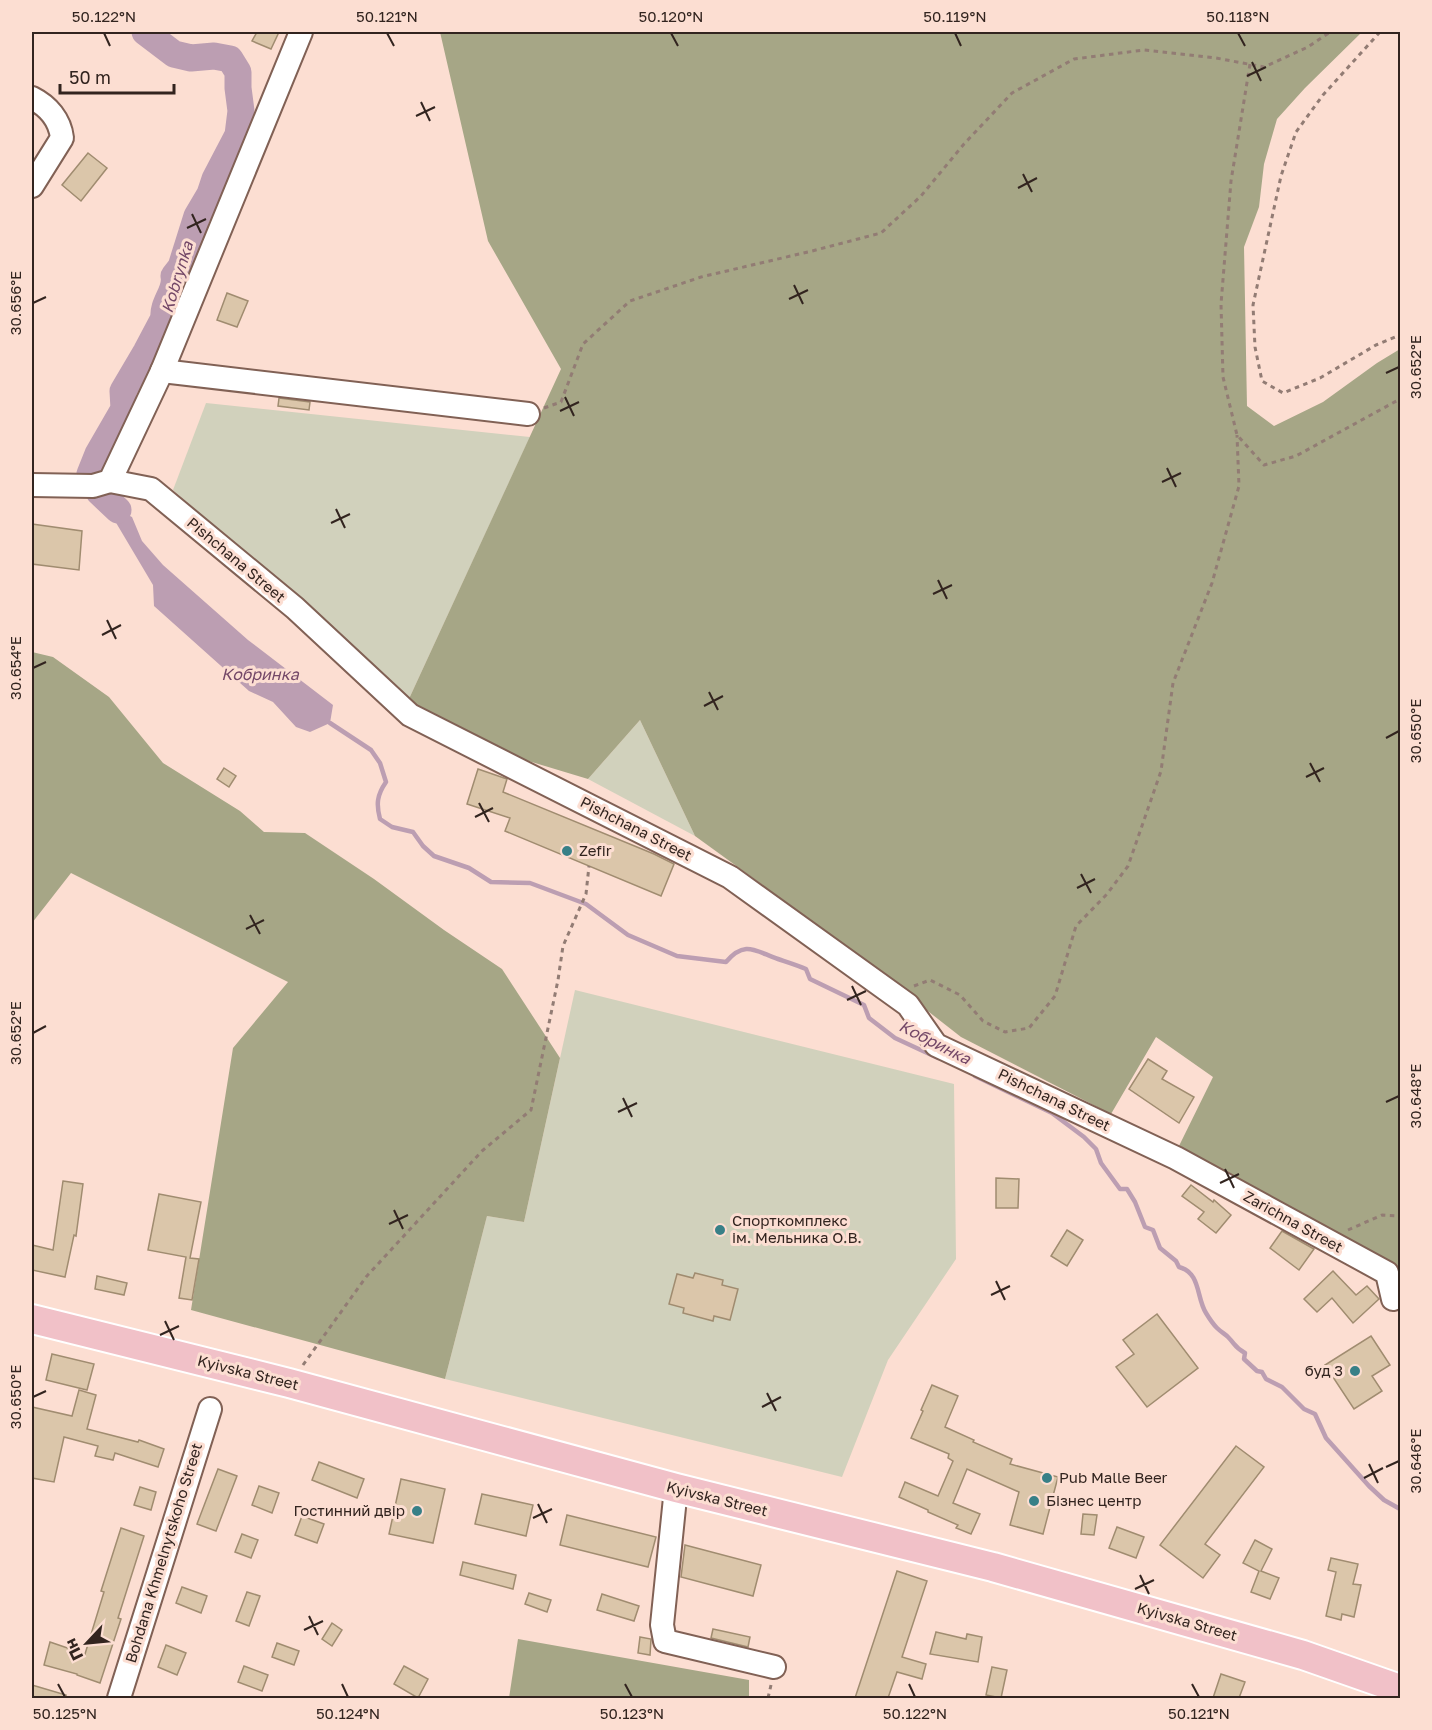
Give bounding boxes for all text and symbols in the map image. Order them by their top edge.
text: 50.122°N [72,7,136,25]
text: 50.121°N [356,7,418,25]
text: 50.120°N [638,7,704,25]
text: 50.119°N [923,7,987,25]
text: 50.118°N [1206,7,1270,25]
scale bar [60,57,174,95]
text: 50 m [69,66,111,88]
water label: Kobrynka [157,238,198,315]
text: 30.656°E [6,271,24,335]
text: 30.652°E [1406,335,1424,399]
street label: Pishchana Street [184,513,289,606]
text: 30.654°E [6,636,24,700]
water label: Кобринка [221,664,300,684]
text: 30.650°E [1406,699,1424,763]
street label: Pishchana Street [578,792,695,864]
place label: Zefir [579,841,612,859]
marker: Zefir [560,844,574,858]
text: 30.652°E [6,1001,24,1065]
water label: Кобринка [896,1016,975,1069]
street label: Pishchana Street [995,1064,1114,1134]
text: 30.648°E [1406,1064,1424,1128]
street label: Zarichna Street [1241,1186,1346,1256]
place label: Спорткомплекс ім. Мельника О.В. [732,1211,862,1246]
marker: Спорткомплекс ім. Мельника О.В. [713,1223,727,1237]
street label: Kyivska Street [196,1351,301,1393]
place label: буд 3 [1305,1361,1343,1379]
marker: буд 3 [1348,1364,1362,1378]
text: 30.650°E [6,1365,24,1429]
text: 30.646°E [1406,1429,1424,1493]
street label: Bohdana Khmelnytskoho Street [121,1441,205,1665]
place label: Pub Malle Beer [1059,1468,1168,1486]
marker: Pub Malle Beer [1040,1471,1054,1485]
street label: Kyivska Street [665,1477,770,1519]
place label: Бізнес центр [1046,1491,1141,1509]
marker: Бізнес центр [1027,1494,1041,1508]
place label: Гостинний двір [293,1501,405,1519]
marker: Гостинний двір [410,1504,424,1518]
street label: Kyivska Street [1135,1598,1239,1644]
north arrow [57,1613,117,1673]
text: Пн [60,1635,87,1664]
text: 50.125°N [33,1704,97,1722]
text: 50.124°N [316,1704,380,1722]
text: 50.123°N [600,1704,664,1722]
text: 50.122°N [883,1704,947,1722]
text: 50.121°N [1168,1704,1230,1722]

